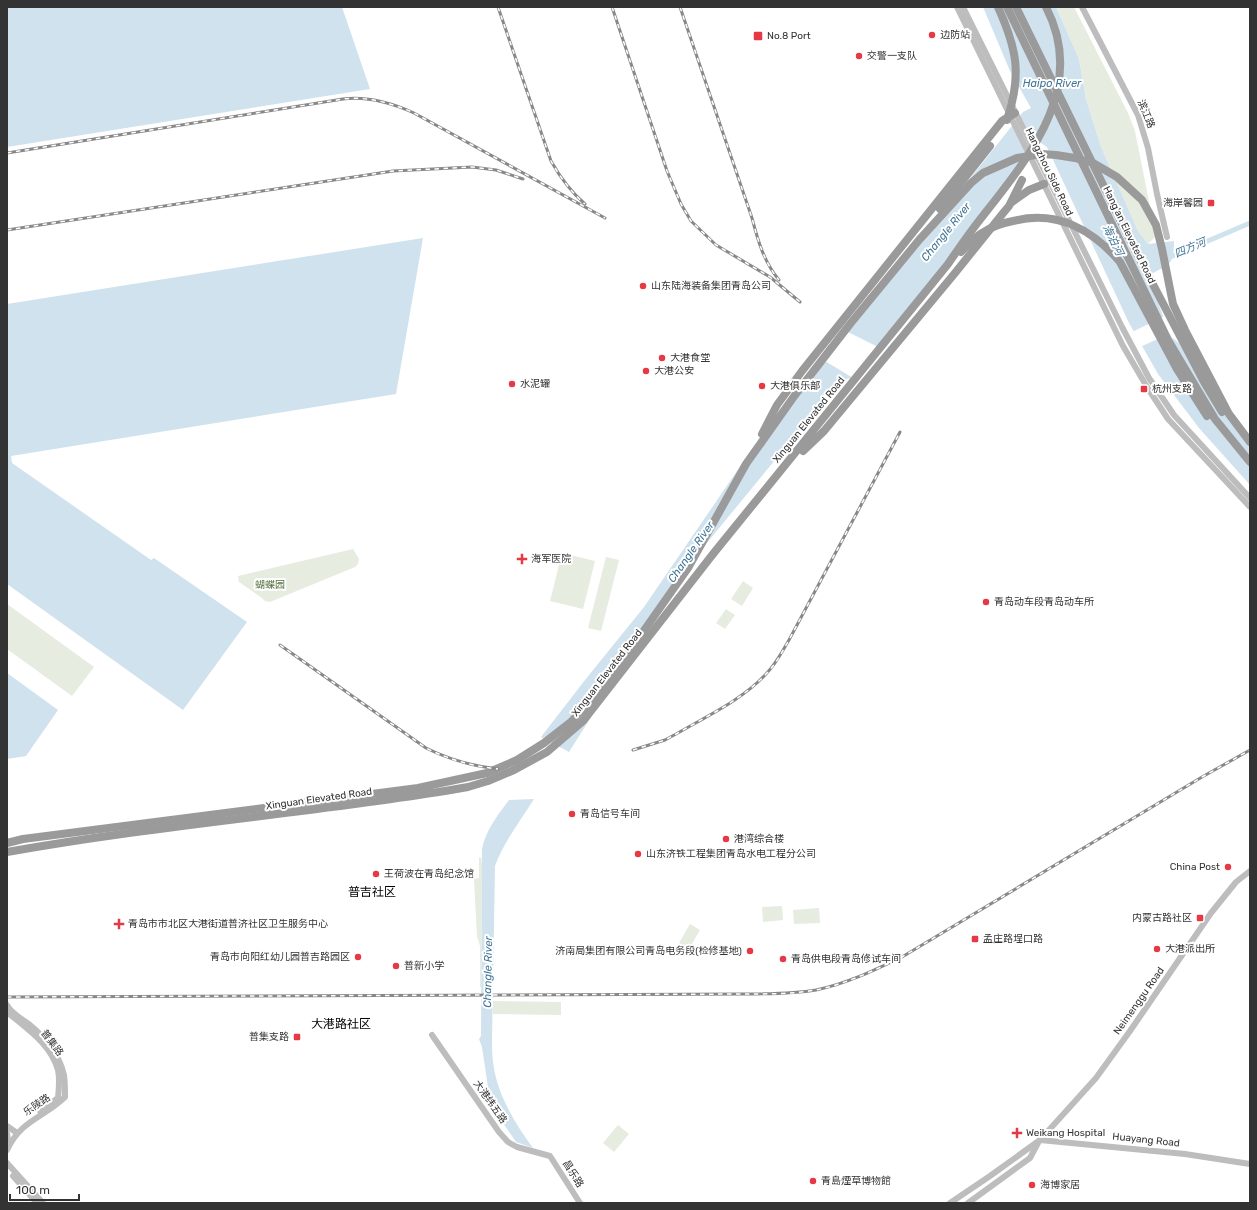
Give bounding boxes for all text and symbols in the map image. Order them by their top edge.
place label: 边防站 [940,29,970,41]
marker: No.8 Port [752,30,764,42]
place label: No.8 Port [767,30,811,42]
marker: 边防站 [927,30,937,40]
place label: 交警一支队 [867,50,917,62]
marker: 交警一支队 [854,51,864,61]
water label: Haipo River [1023,77,1082,90]
street label: 滨江路 [1135,98,1157,130]
street label: Hangzhou Side Road [1022,126,1076,218]
street label: Hang'an Elevated Road [1100,184,1158,286]
place label: 海岸馨园 [1163,197,1203,209]
marker: 海岸馨园 [1206,198,1216,208]
water label: Changle River [918,200,974,264]
water label: 海泊河 [1100,222,1127,259]
water label: 四方河 [1172,235,1210,260]
place label: 山东陆海装备集团青岛公司 [651,280,771,292]
marker: 山东陆海装备集团青岛公司 [638,281,648,291]
place label: 大港食堂 [670,352,710,364]
marker: 大港食堂 [657,353,667,363]
place label: 大港公安 [654,365,694,377]
marker: 大港公安 [641,366,651,376]
street label: Xinguan Elevated Road [771,375,847,465]
place label: 水泥罐 [520,378,550,390]
marker: 水泥罐 [507,379,517,389]
place label: 大港俱乐部 [770,380,820,392]
marker: 大港俱乐部 [757,381,767,391]
place label: 杭州支路 [1152,383,1192,395]
marker: 杭州支路 [1139,384,1149,394]
water label: Changle River [665,518,717,585]
marker: 海军医院 [516,553,528,565]
place label: 海军医院 [531,553,571,565]
park label: 蝴蝶园 [255,579,285,591]
place label: 青岛动车段青岛动车所 [994,596,1094,608]
marker: 青岛动车段青岛动车所 [981,597,991,607]
street label: Xinguan Elevated Road [569,627,645,719]
street label: Xinguan Elevated Road [265,786,373,812]
place label: 青岛信号车间 [580,808,640,820]
marker: 青岛信号车间 [567,809,577,819]
place label: 港湾综合楼 [734,833,784,845]
marker: 港湾综合楼 [721,834,731,844]
place label: 山东济铁工程集团青岛水电工程分公司 [646,848,816,860]
marker: 山东济铁工程集团青岛水电工程分公司 [633,849,643,859]
place label: China Post [1170,861,1220,873]
marker: China Post [1223,862,1233,872]
place label: 王荷波在青岛纪念馆 [384,868,474,880]
marker: 王荷波在青岛纪念馆 [371,869,381,879]
district label: 普吉社区 [348,885,396,899]
place label: 内蒙古路社区 [1132,912,1192,924]
marker: 内蒙古路社区 [1195,913,1205,923]
marker: 青岛市市北区大港街道普济社区卫生服务中心 [113,918,125,930]
place label: 青岛市市北区大港街道普济社区卫生服务中心 [128,918,328,930]
place label: 孟庄路埕口路 [983,933,1043,945]
marker: 孟庄路埕口路 [970,934,980,944]
water label: Changle River [481,935,495,1008]
place label: 大港派出所 [1165,943,1215,955]
marker: 大港派出所 [1152,944,1162,954]
place label: 济南局集团有限公司青岛电务段(检修基地) [555,945,742,957]
marker: 济南局集团有限公司青岛电务段(检修基地) [745,946,755,956]
place label: 青岛市向阳红幼儿园普吉路园区 [210,951,350,963]
marker: 青岛市向阳红幼儿园普吉路园区 [353,952,363,962]
place label: 青岛供电段青岛修试车间 [791,953,901,965]
marker: 青岛供电段青岛修试车间 [778,954,788,964]
place label: 普新小学 [404,960,444,972]
marker: 普新小学 [391,961,401,971]
street label: Neimenggu Road [1111,965,1167,1037]
district label: 大港路社区 [311,1017,371,1031]
street label: 普集路 [38,1027,66,1059]
place label: 普集支路 [249,1031,289,1043]
marker: 普集支路 [292,1032,302,1042]
street label: 大港纬五路 [471,1078,509,1126]
street label: 乐陵路 [21,1092,53,1118]
marker: Weikang Hospital [1011,1127,1023,1139]
place label: Weikang Hospital [1026,1127,1105,1139]
street label: Huayang Road [1112,1131,1180,1150]
street label: 昌乐路 [560,1158,586,1190]
place label: 青島煙草博物館 [821,1175,891,1187]
scale bar [10,1176,79,1202]
marker: 青島煙草博物館 [808,1176,818,1186]
place label: 海博家居 [1040,1179,1080,1191]
marker: 海博家居 [1027,1180,1037,1190]
text: 100 m [16,1183,50,1197]

